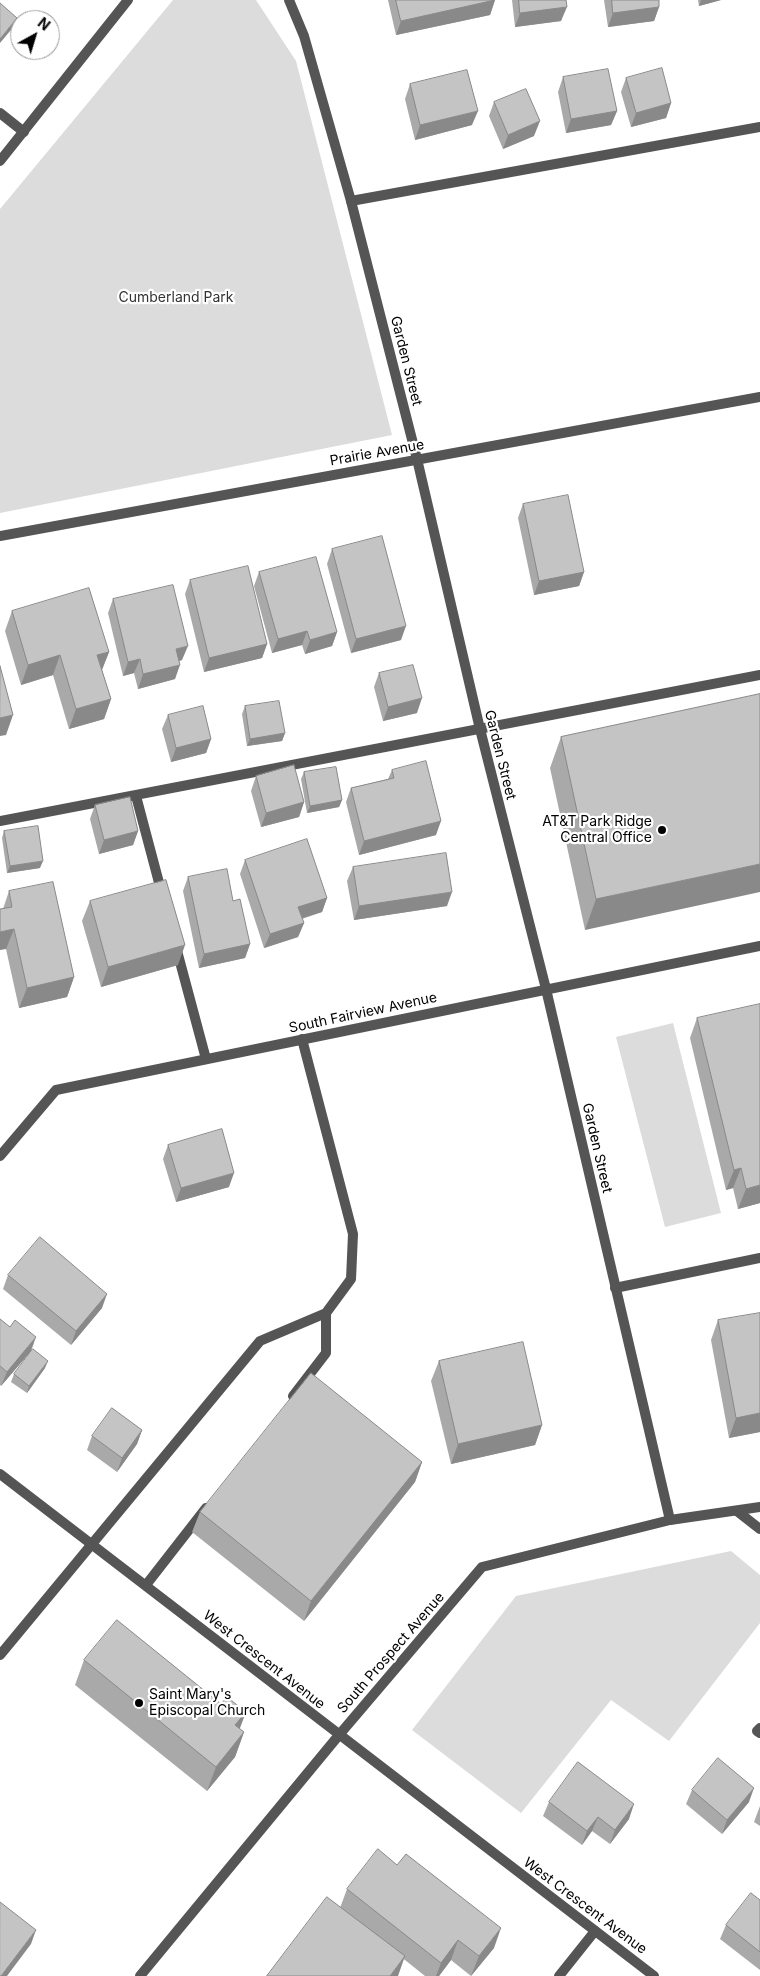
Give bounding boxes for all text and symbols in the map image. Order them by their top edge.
north arrow [10,10,60,60]
text: N [35,14,54,34]
park label: Cumberland Park [118,290,234,306]
street label: Garden Street [387,314,425,408]
street label: Prairie Avenue [328,436,426,470]
street label: Garden Street [481,708,519,802]
place label: AT&T Park Ridge Central Office [542,814,652,846]
marker: AT&T Park Ridge Central Office [656,824,668,836]
street label: South Fairview Avenue [287,989,439,1037]
street label: Garden Street [578,1101,616,1195]
street label: South Prospect Avenue [334,1589,448,1717]
street label: West Crescent Avenue [200,1607,328,1713]
place label: Saint Mary's Episcopal Church [149,1687,265,1720]
marker: Saint Mary's Episcopal Church [133,1697,145,1709]
street label: West Crescent Avenue [520,1854,650,1958]

